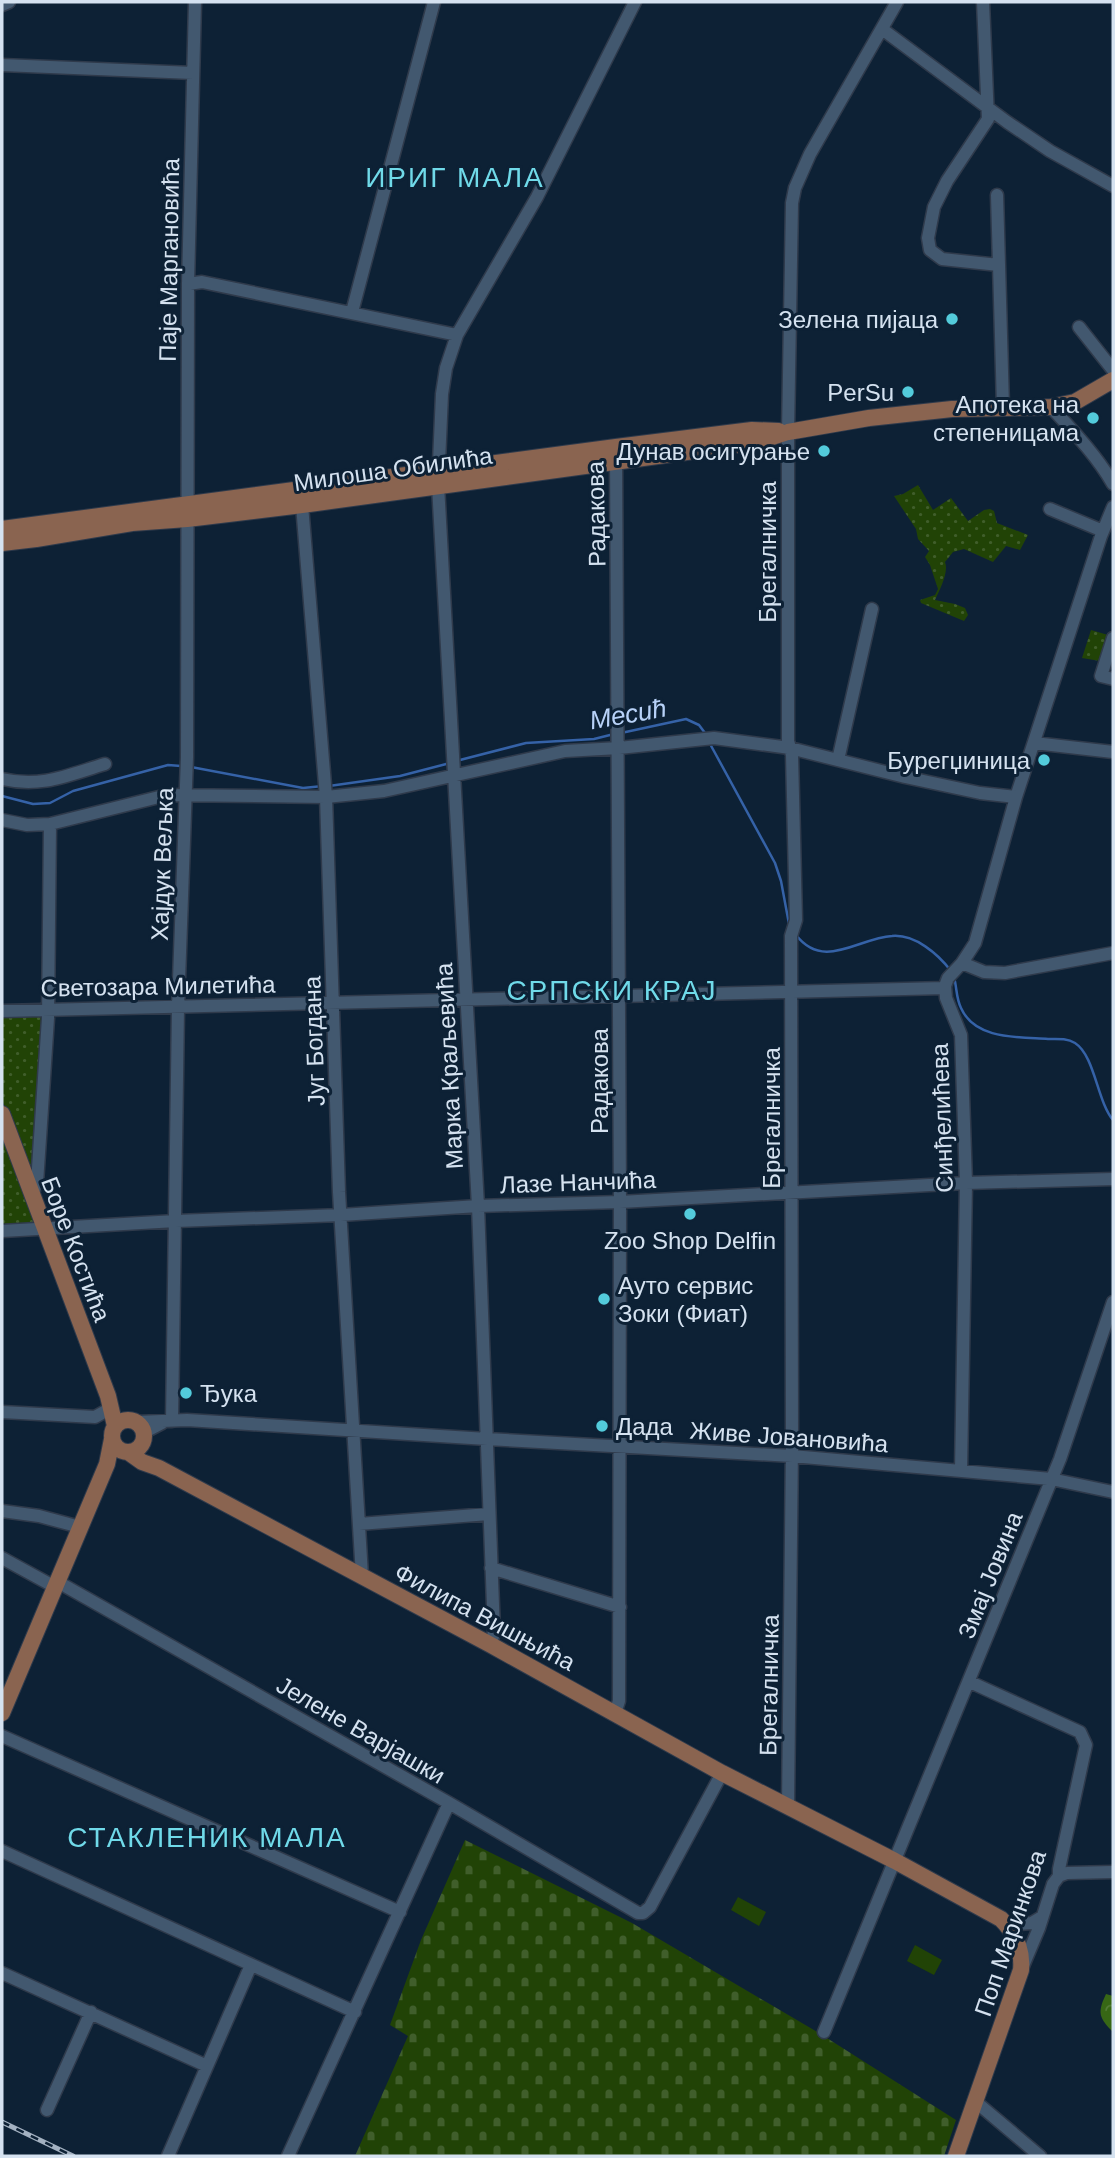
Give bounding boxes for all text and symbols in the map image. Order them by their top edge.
street label: Паје Маргановића [154,157,184,362]
district label: ИРИГ МАЛА [365,162,545,193]
place label: Зелена пијаца [778,306,939,333]
marker: Зелена пијаца [944,311,960,327]
place label: PerSu [827,379,894,406]
marker: PerSu [900,384,916,400]
place label: Апотека на степеницама [933,391,1080,446]
marker: Апотека на степеницама [1085,410,1101,426]
place label: Дунав осигурање [616,438,810,465]
street label: Милоша Обилића [292,442,495,496]
marker: Дунав осигурање [816,443,832,459]
street label: Радакова [582,460,610,567]
street label: Брегалничка [754,481,781,623]
water label: Месић [587,692,669,736]
place label: Бурегџиница [887,747,1031,774]
marker: Бурегџиница [1036,752,1052,768]
street label: Хајдук Вељка [146,786,178,941]
street label: Марка Краљевића [430,961,468,1170]
street label: Светозара Милетића [40,970,276,1002]
street label: Југ Богдана [298,975,330,1107]
district label: СРПСКИ КРАЈ [506,975,718,1006]
street label: Радакова [586,1027,613,1134]
street label: Синђелићева [926,1042,958,1193]
street label: Брегалничка [758,1047,785,1189]
street label: Лазе Нанчића [500,1166,657,1198]
street label: Боре Костића [36,1173,116,1326]
marker: Zoo Shop Delfin [682,1206,698,1222]
place label: Zoo Shop Delfin [604,1227,776,1254]
place label: Ауто сервис Зоки (Фиат) [618,1272,753,1327]
marker: Ауто сервис Зоки (Фиат) [596,1291,612,1307]
place label: Ђука [200,1380,258,1407]
marker: Ђука [178,1385,194,1401]
place label: Дада [616,1413,674,1440]
street label: Живе Јовановића [689,1417,890,1457]
marker: Дада [594,1418,610,1434]
street label: Змај Јовина [952,1507,1028,1642]
street label: Филипа Вишњића [390,1558,580,1676]
street label: Брегалничка [754,1613,784,1756]
street label: Јелене Варјашки [272,1671,450,1789]
district label: СТАКЛЕНИК МАЛА [67,1822,347,1853]
street label: Поп Маринкова [969,1846,1051,2020]

